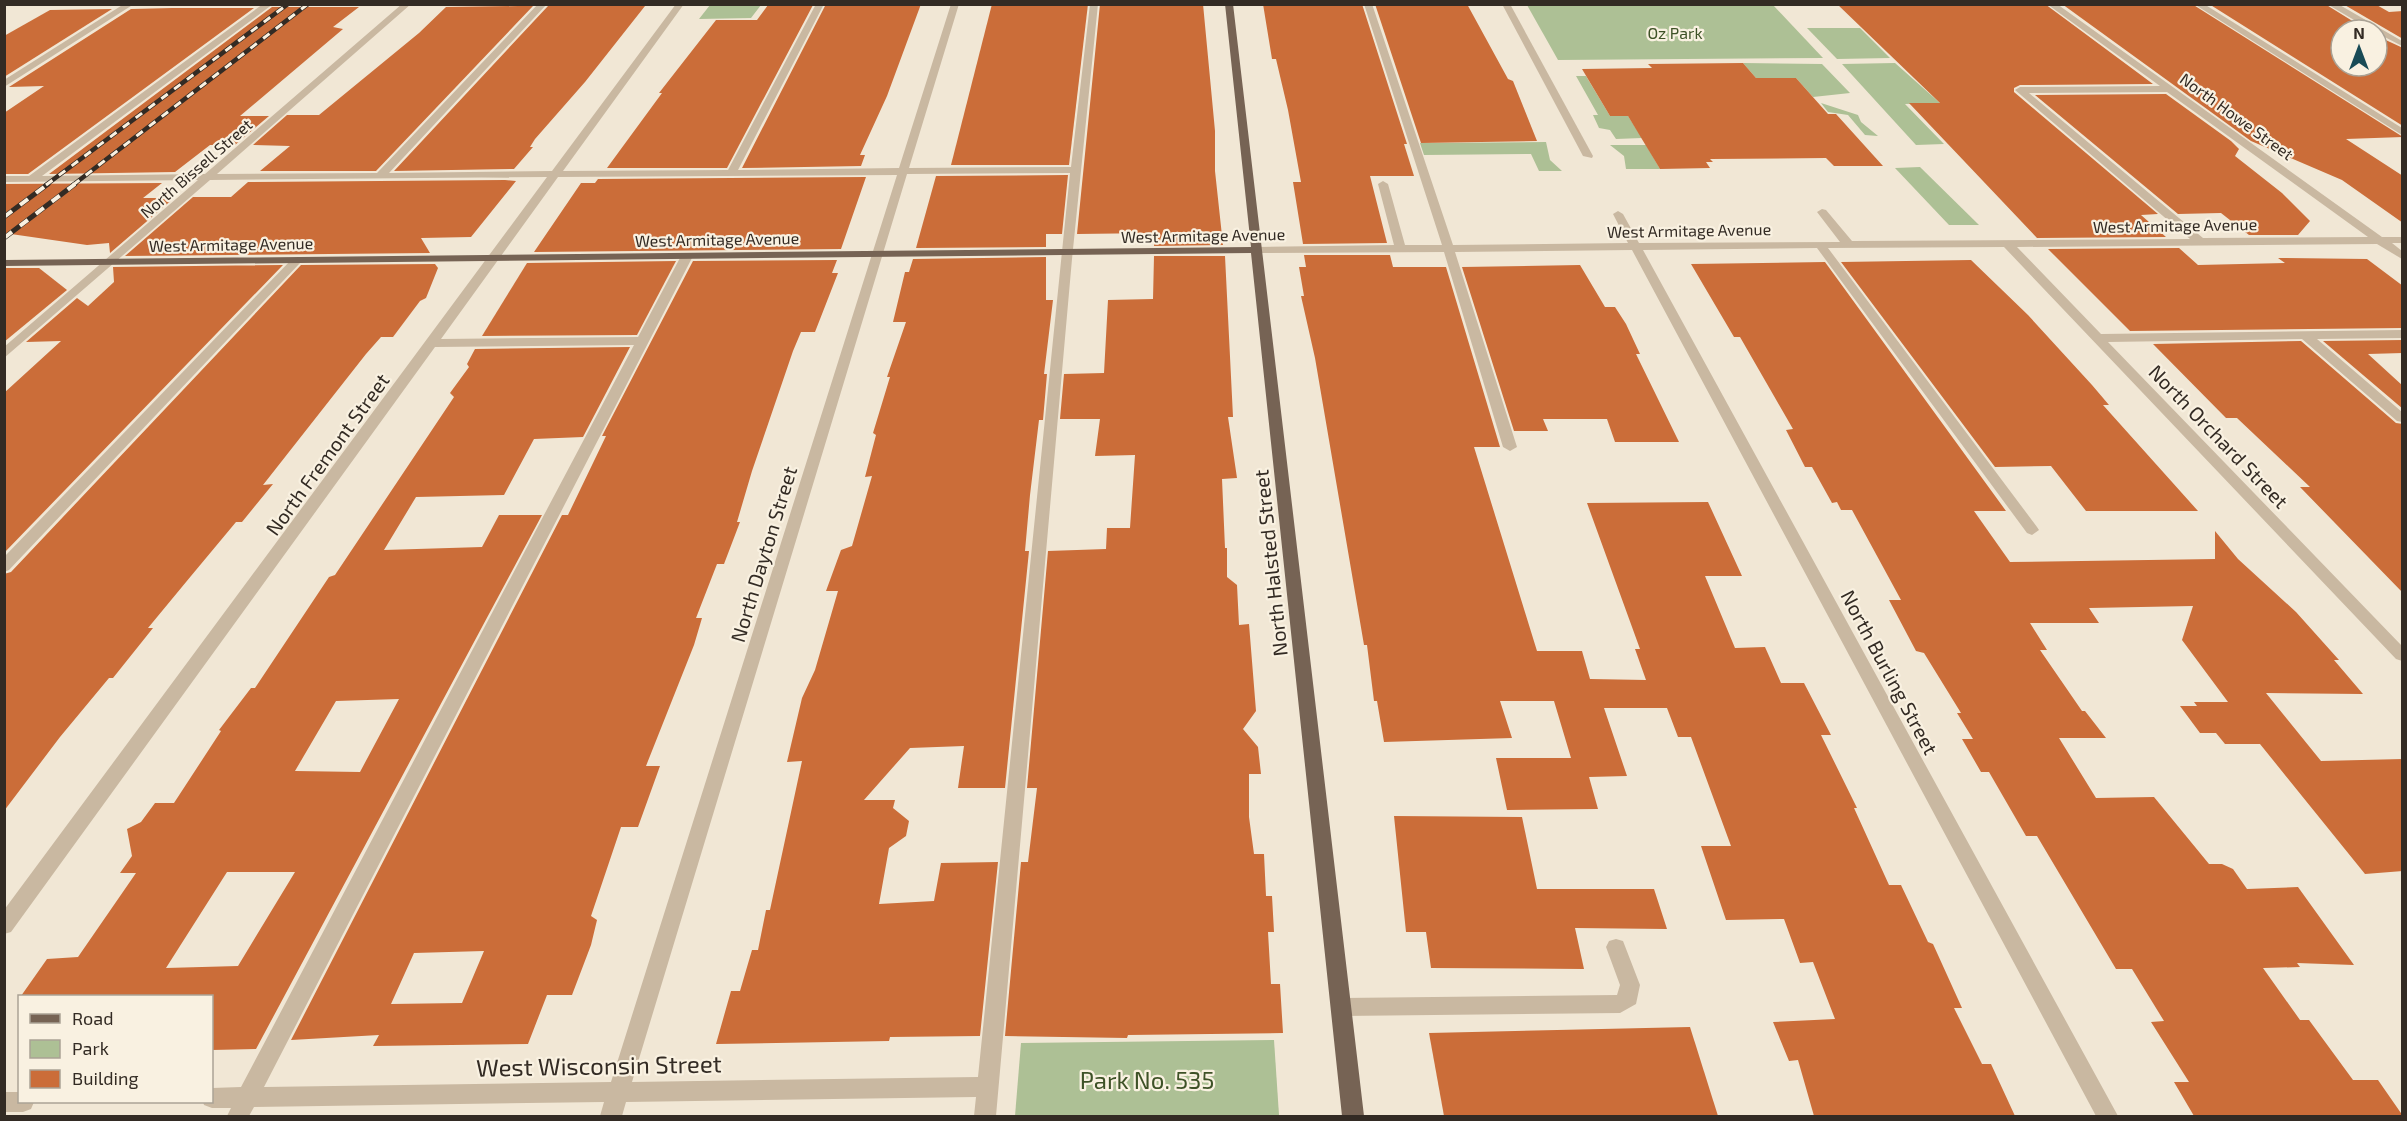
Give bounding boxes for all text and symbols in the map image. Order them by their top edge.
north arrow [2329,18,2389,78]
park label: Oz Park [1647,23,1703,42]
text: N [2353,23,2365,42]
street label: North Howe Street [2177,69,2297,163]
street label: North Bissell Street [136,114,256,222]
street label: West Armitage Avenue [2093,214,2257,236]
street label: West Armitage Avenue [1607,219,1771,241]
street label: West Armitage Avenue [1121,224,1285,246]
street label: West Armitage Avenue [635,228,799,250]
street label: West Armitage Avenue [149,233,313,255]
street label: North Orchard Street [2144,359,2294,513]
street label: North Fremont Street [260,368,394,540]
street label: North Dayton Street [725,463,801,645]
street label: North Halsted Street [1248,468,1292,657]
street label: North Burling Street [1837,586,1944,759]
legend [18,995,213,1103]
text: Road [72,1007,113,1029]
text: Park [72,1037,109,1059]
street label: West Wisconsin Street [476,1048,722,1082]
park label: Park No. 535 [1080,1065,1214,1094]
text: Building [72,1067,139,1089]

